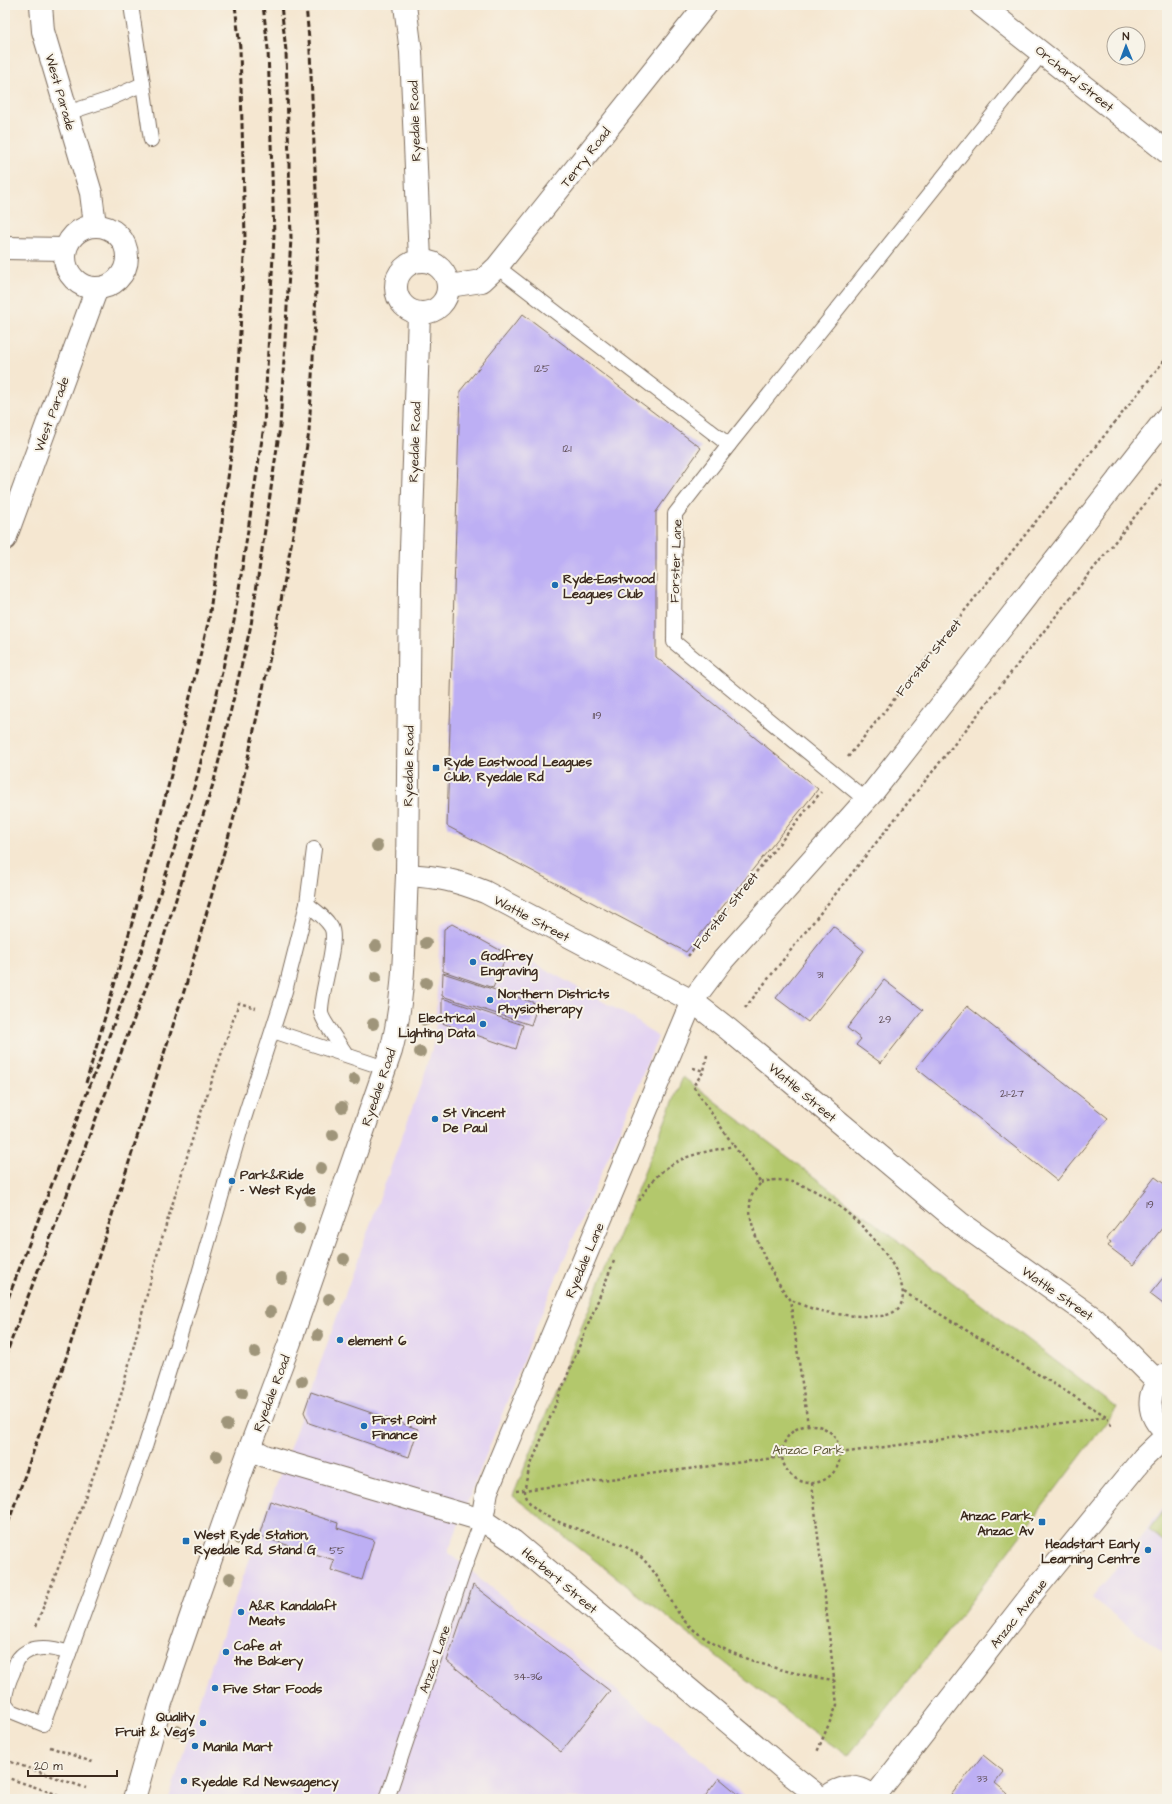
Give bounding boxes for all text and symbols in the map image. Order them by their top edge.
north arrow [1106,26,1146,66]
text: N [1122,29,1130,44]
street label: Orchard Street [1031,41,1118,117]
street label: West Parade [41,52,80,133]
street label: Ryedale Road [405,80,426,162]
street label: Terry Road [557,124,616,192]
house number: 125 [534,361,550,376]
street label: West Parade [30,374,74,454]
street label: Ryedale Road [405,401,426,483]
house number: 121 [562,441,572,456]
street label: Forster Lane [666,519,686,603]
place label: Ryde-Eastwood Leagues Club [563,570,655,605]
marker: Ryde-Eastwood Leagues Club [550,580,560,590]
street label: Forster Street [892,615,966,700]
house number: 119 [592,708,602,723]
street label: Ryedale Road [399,725,420,807]
place label: Ryde Eastwood Leagues Club, Ryedale Rd [444,753,592,787]
marker: Ryde Eastwood Leagues Club, Ryedale Rd [431,763,441,773]
street label: Forster Street [689,868,763,953]
street label: Wattle Street [490,891,573,947]
place label: Godfrey Engraving [481,947,538,982]
marker: Godfrey Engraving [468,957,478,967]
house number: 31 [816,967,824,982]
place label: Northern Districts Physiotherapy [498,985,610,1019]
marker: Northern Districts Physiotherapy [485,995,495,1005]
place label: Electrical Lighting Data [398,1009,475,1044]
house number: 29 [879,1012,891,1027]
marker: Electrical Lighting Data [478,1019,488,1029]
street label: Ryedale Road [357,1046,402,1129]
street label: Wattle Street [764,1059,841,1127]
house number: 21-27 [1000,1086,1024,1101]
place label: St Vincent De Paul [442,1104,506,1137]
marker: St Vincent De Paul [430,1114,440,1124]
place label: Park&Ride - West Ryde [240,1166,316,1200]
marker: Park&Ride - West Ryde [227,1176,237,1186]
house number: 19 [1146,1197,1154,1212]
street label: Ryedale Lane [561,1220,610,1301]
street label: Wattle Street [1018,1262,1097,1326]
place label: element 6 [347,1332,407,1350]
marker: element 6 [335,1335,345,1345]
street label: Ryedale Road [249,1352,296,1435]
place label: First Point Finance [372,1411,437,1444]
marker: First Point Finance [359,1421,369,1431]
park label: Anzac Park [772,1441,844,1459]
place label: Anzac Park, Anzac Av [960,1507,1034,1540]
marker: Anzac Park, Anzac Av [1037,1517,1047,1527]
place label: West Ryde Station, Ryedale Rd, Stand G [193,1526,316,1560]
place label: Headstart Early Learning Centre [1041,1535,1141,1570]
marker: West Ryde Station, Ryedale Rd, Stand G [181,1536,191,1546]
house number: 55 [329,1543,345,1558]
street label: Herbert Street [518,1544,602,1618]
marker: Headstart Early Learning Centre [1143,1545,1153,1555]
street label: Anzac Avenue [986,1575,1052,1652]
place label: A&R Kandalaft Meats [249,1597,337,1630]
marker: A&R Kandalaft Meats [236,1607,246,1617]
street label: Anzac Lane [415,1623,455,1696]
place label: Cafe at the Bakery [233,1637,304,1671]
marker: Cafe at the Bakery [221,1647,231,1657]
house number: 34-36 [514,1669,543,1684]
place label: Five Star Foods [223,1680,323,1698]
marker: Five Star Foods [210,1683,220,1693]
place label: Quality Fruit & Veg's [115,1708,196,1743]
marker: Quality Fruit & Veg's [198,1718,208,1728]
place label: Manila Mart [203,1738,273,1756]
marker: Manila Mart [190,1741,200,1751]
scale bar [28,1752,117,1778]
text: 20 m [34,1758,63,1775]
house number: 33 [976,1771,988,1786]
place label: Ryedale Rd Newsagency [192,1773,339,1793]
marker: Ryedale Rd Newsagency [179,1776,189,1786]

